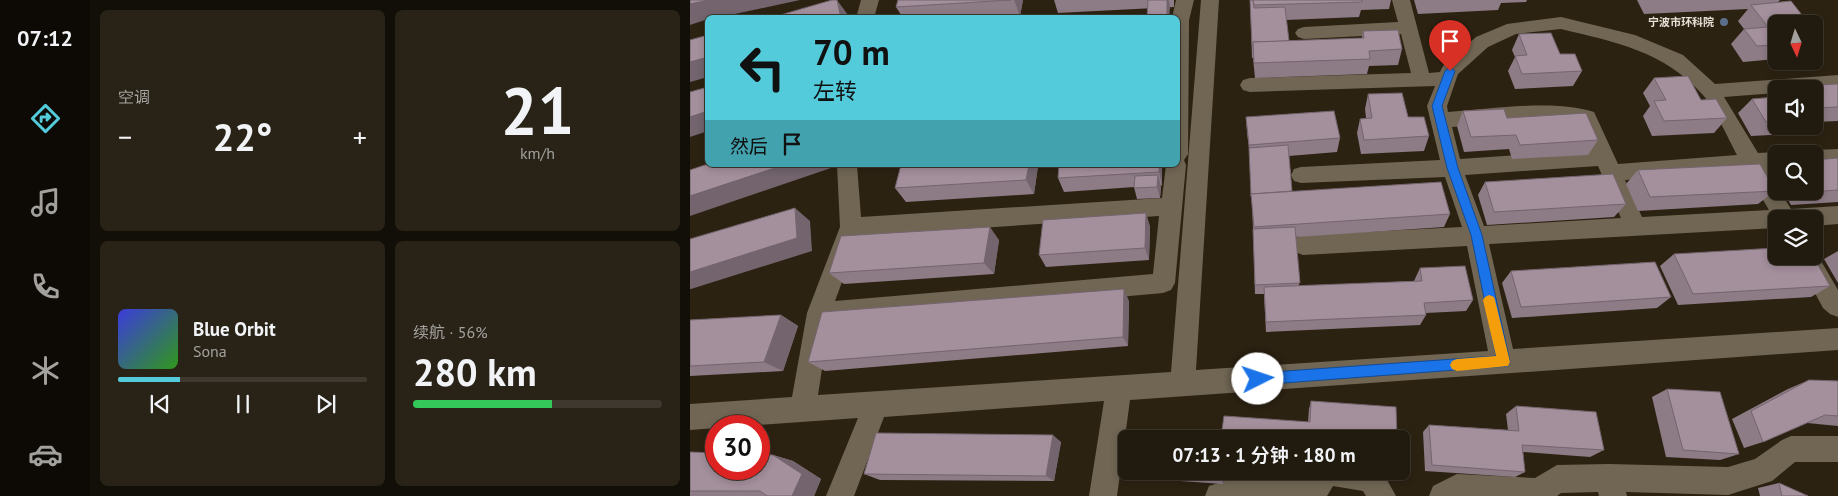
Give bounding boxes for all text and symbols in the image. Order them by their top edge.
place label: 宁波市环科院 [1648,15,1714,29]
north arrow [1768,15,1822,70]
map controls [1768,15,1823,265]
marker: 宁波市环科院 [1718,16,1730,28]
pin [1429,20,1471,71]
text: 07:12 [17,24,73,52]
icon: arrive [1436,27,1464,55]
text: 70 m [813,29,890,75]
icon: left [730,35,795,100]
text: 21 [501,68,574,152]
text: 左转 [813,77,857,105]
button: sound [1768,80,1823,135]
text: 空调 [118,87,150,107]
icon: directions [28,101,63,136]
text: 22° [213,112,272,161]
text: − [118,118,132,155]
text: + [353,118,367,155]
icon: arrive [778,130,806,158]
text: 然后 [730,134,768,158]
text: km/h [520,143,555,163]
button: search [1768,145,1823,200]
icon: music [28,185,63,220]
button: layers [1768,210,1823,265]
icon: phone [28,269,63,304]
text: Blue Orbit [193,317,276,341]
text: 续航 · 56% [413,322,488,342]
text: Sona [193,341,227,361]
text: 280 km [413,347,537,396]
position arrow [1231,352,1283,404]
icon: climate [28,353,63,388]
icon: previous [146,390,174,418]
icon: pause [229,390,257,418]
icon: next [312,390,340,418]
speed limit sign: 30 [705,415,770,480]
icon: car [28,437,63,472]
text: 07:13 · 1 分钟 · 180 m [1172,443,1356,467]

